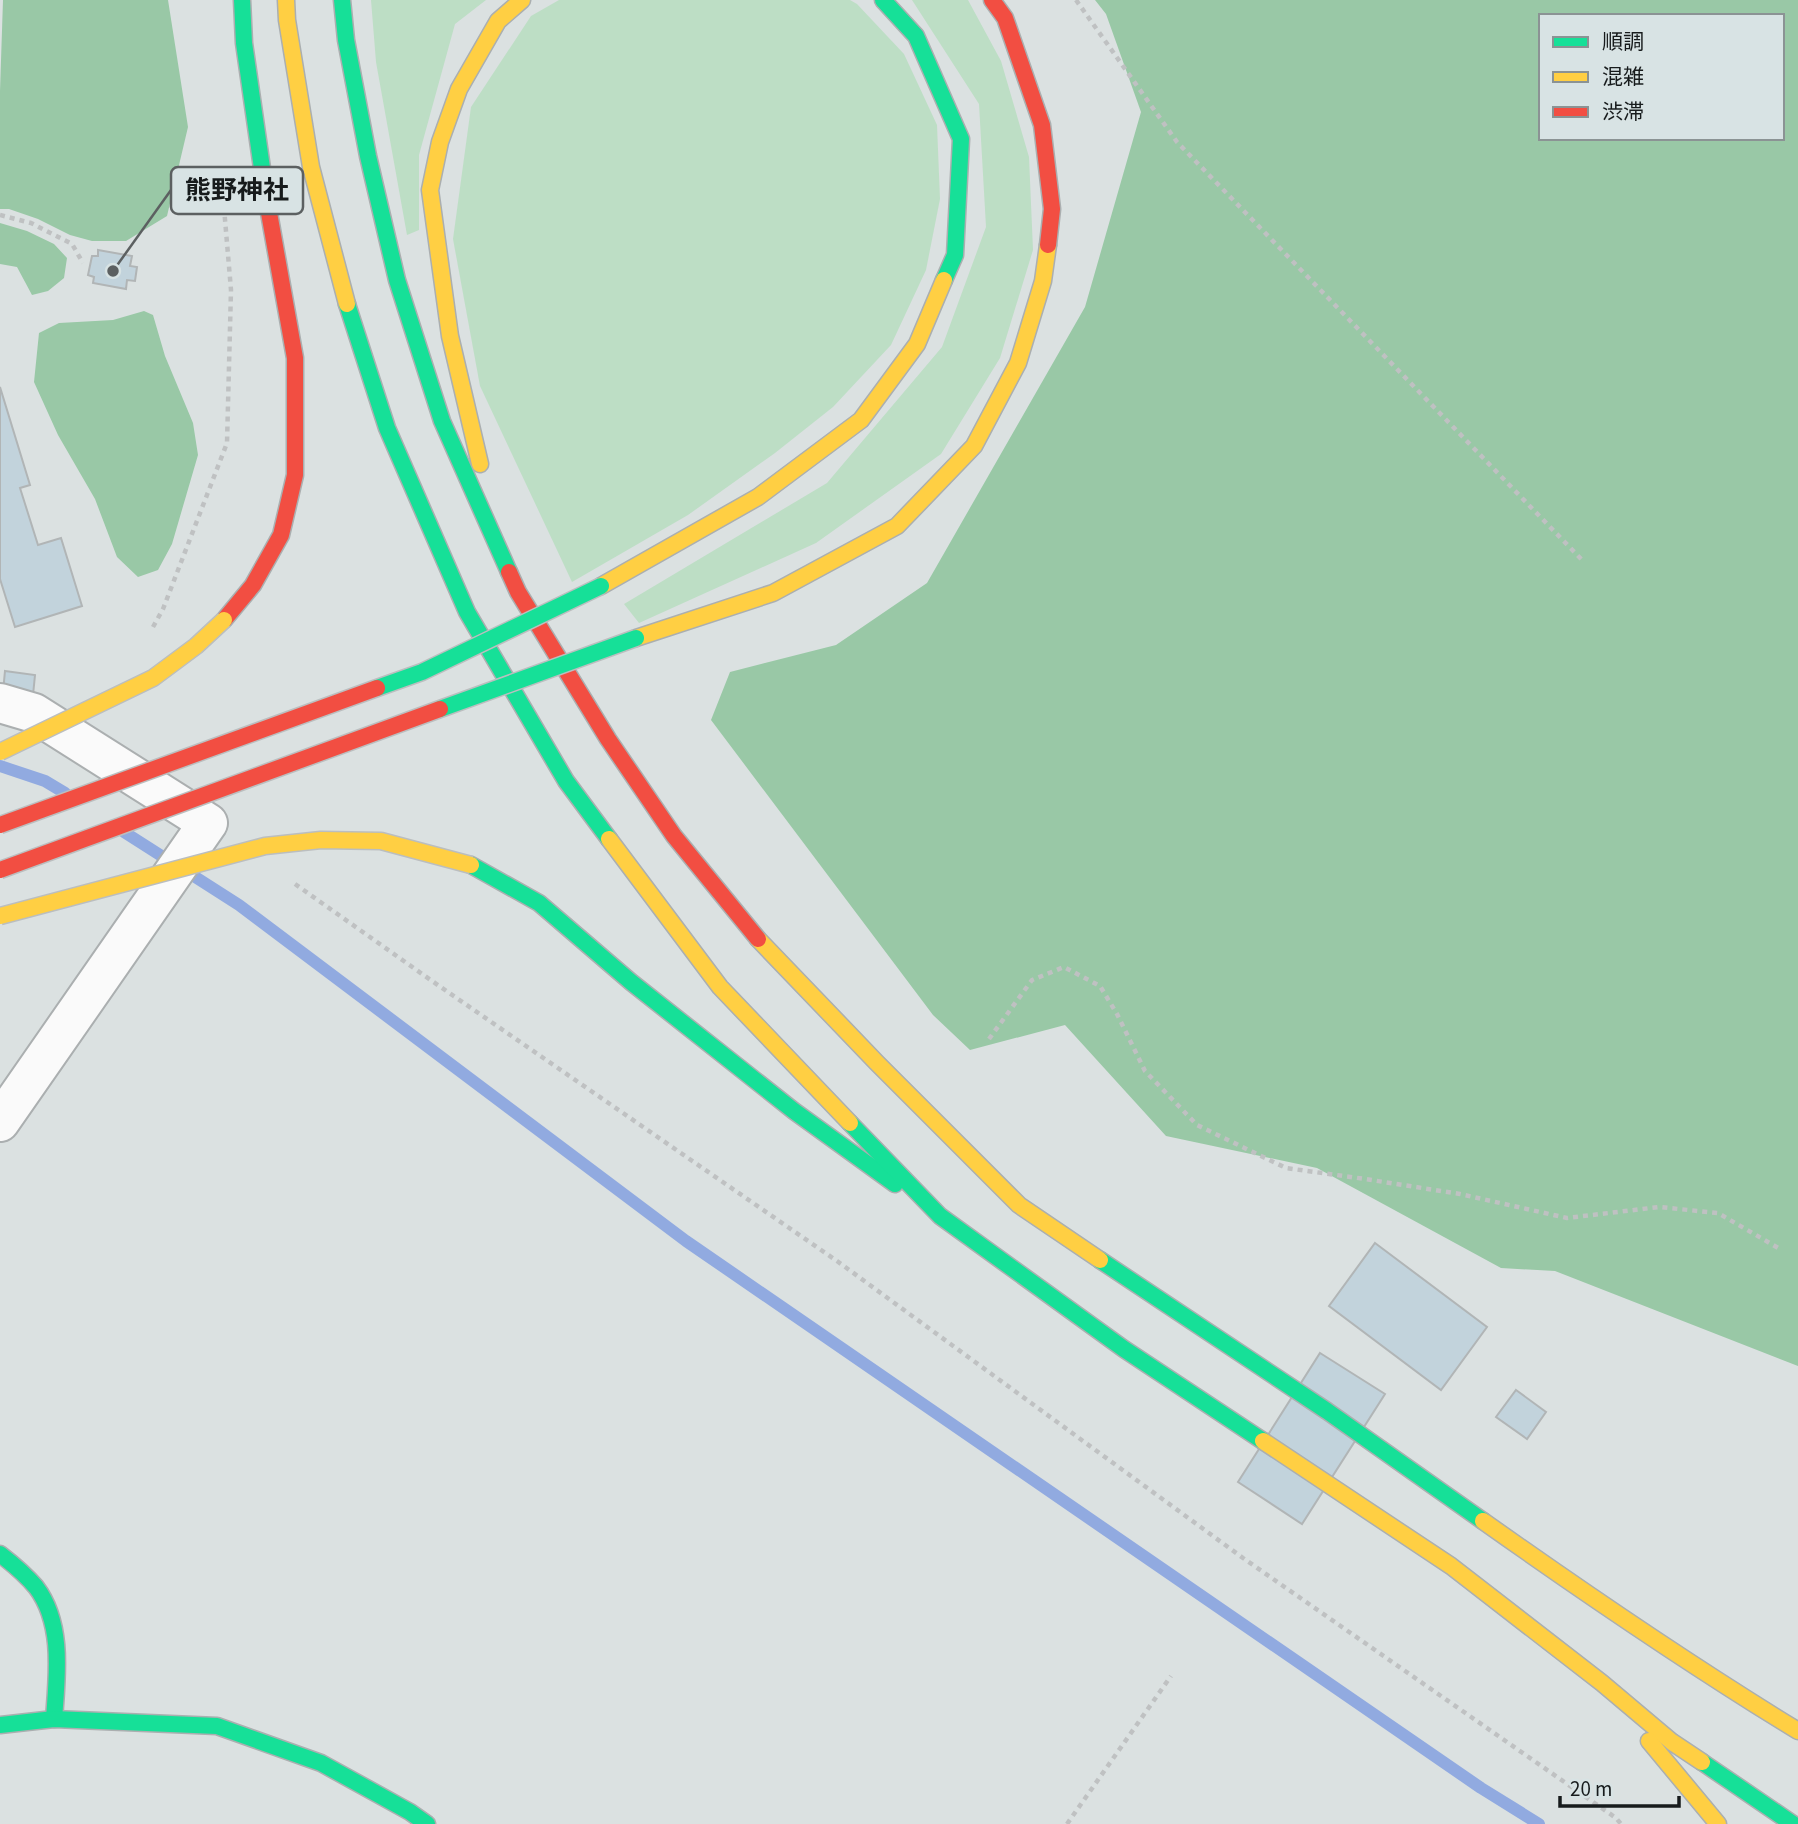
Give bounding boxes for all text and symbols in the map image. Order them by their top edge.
legend [1539,14,1784,140]
text: 順調 [1602,27,1644,57]
text: 混雑 [1602,62,1644,92]
text: 渋滞 [1602,97,1644,127]
callout: 熊野神社 [171,167,303,214]
text: 熊野神社 [185,172,289,209]
scale bar [1560,1764,1679,1808]
text: 20 m [1570,1774,1612,1804]

